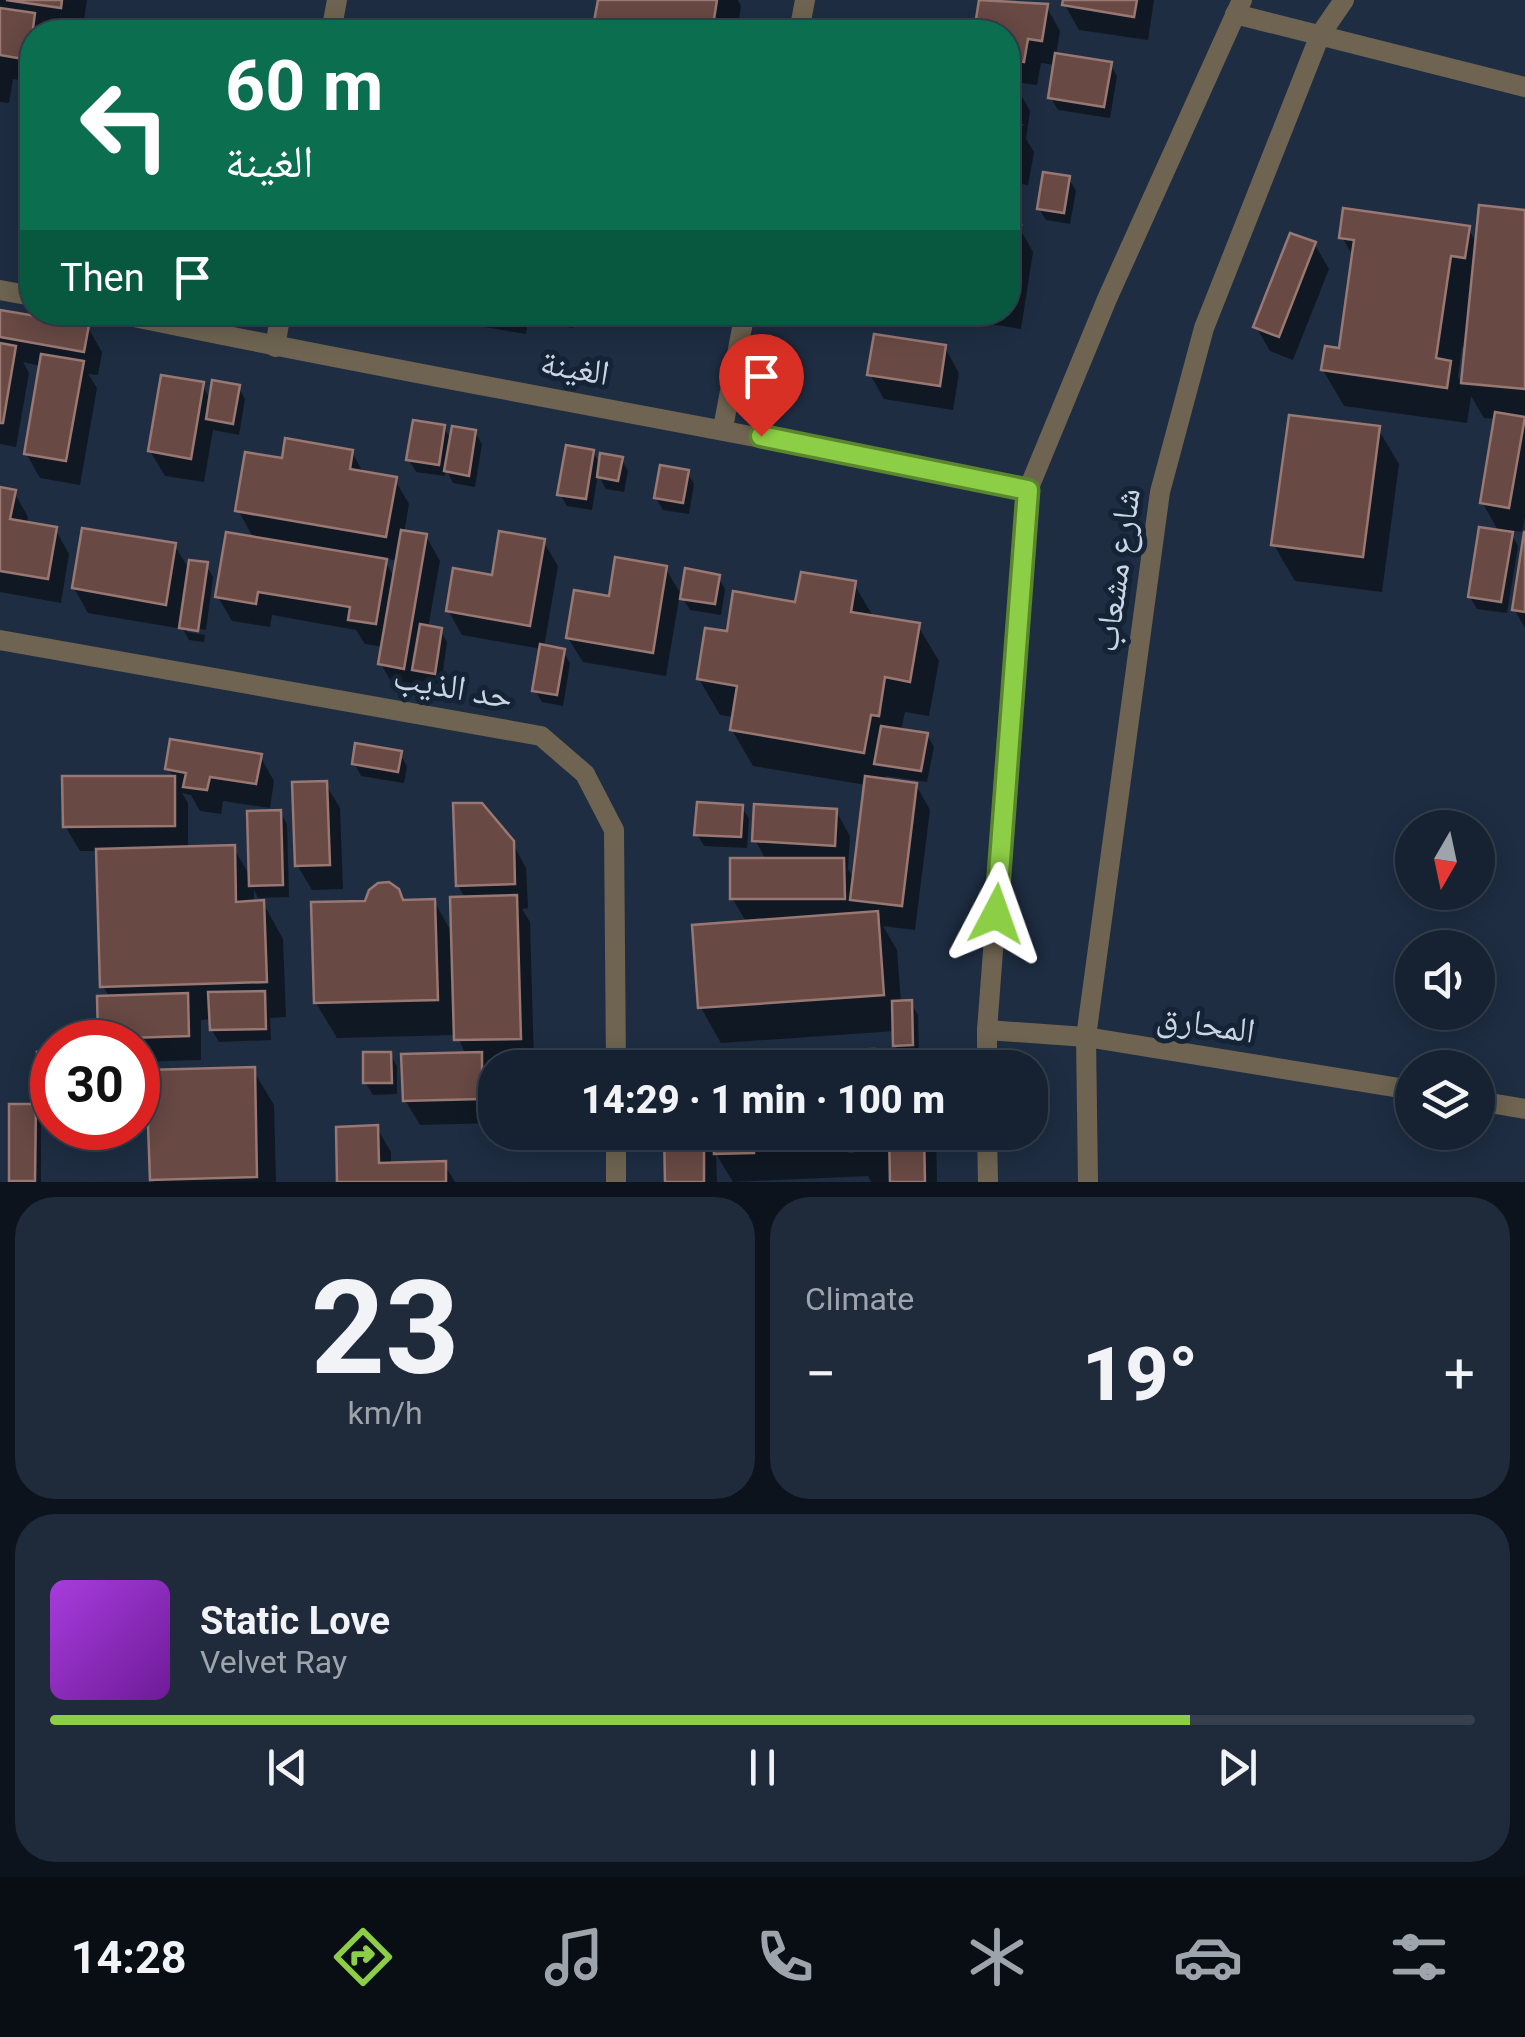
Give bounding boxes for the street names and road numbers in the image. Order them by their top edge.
street label: الغينة [538,342,612,394]
street label: شارع مشعاب [1085,486,1150,655]
street label: حد الذيب [390,656,516,718]
street label: المحارق [1154,996,1258,1052]

